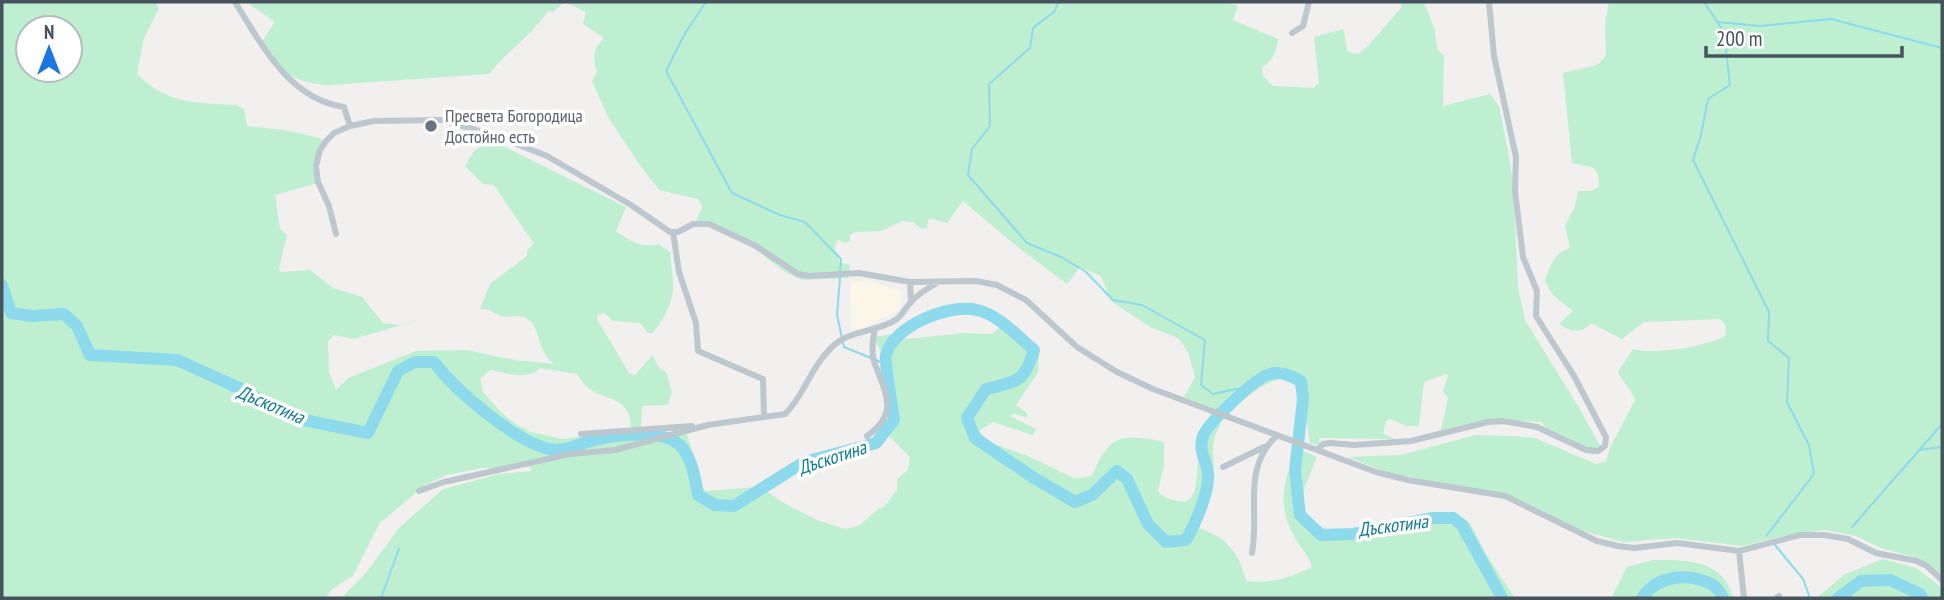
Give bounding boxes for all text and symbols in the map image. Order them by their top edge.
north arrow [14,14,84,84]
scale bar [1706,14,1902,58]
text: N [44,20,54,44]
text: 200 m [1716,25,1762,52]
place label: Пресвета Богородица Достойно есть [445,104,583,148]
marker: Пресвета Богородица Достойно есть [423,118,439,134]
water label: Дъскотина [233,379,309,429]
water label: Дъскотина [794,434,870,480]
water label: Дъскотина [1356,509,1431,541]

